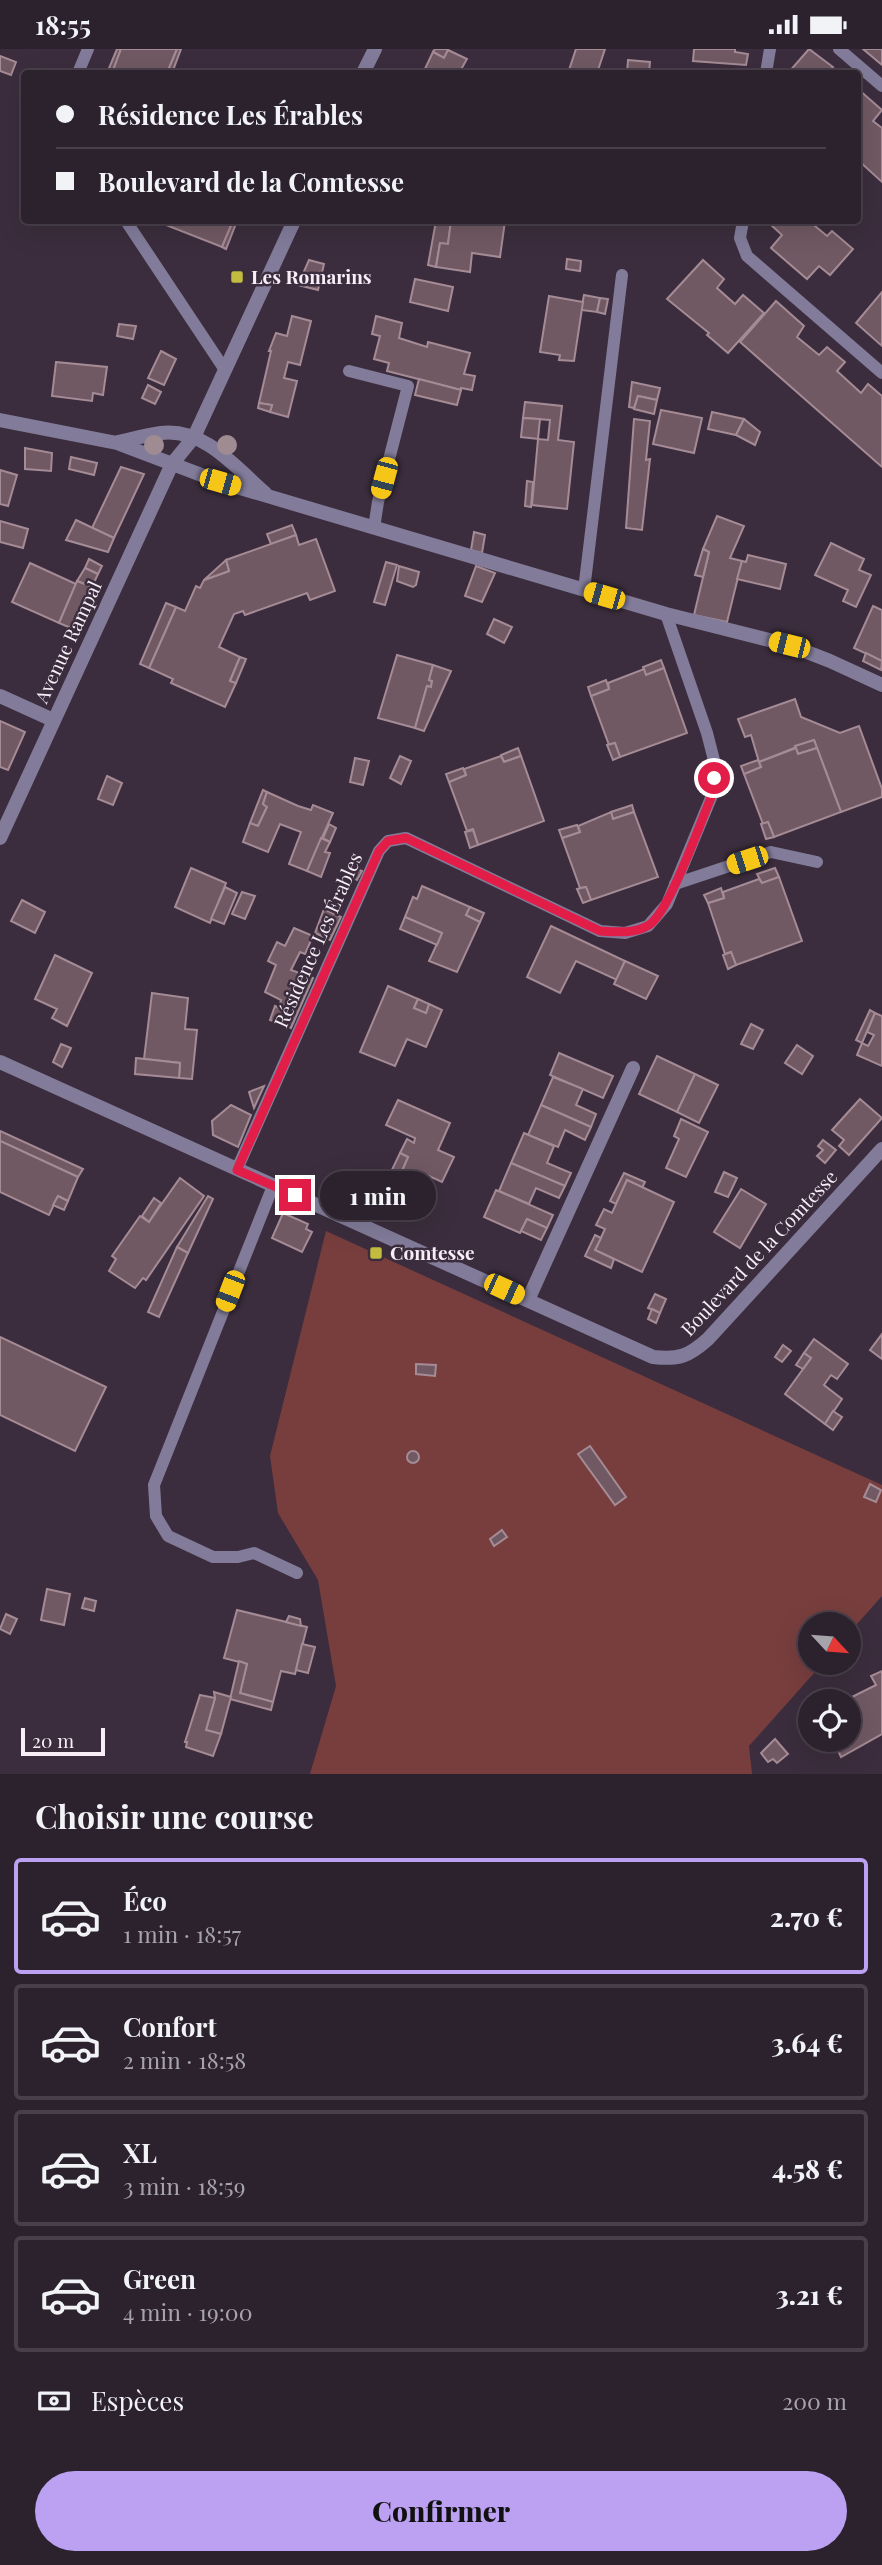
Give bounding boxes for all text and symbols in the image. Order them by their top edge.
text: 18:55 [35,7,91,42]
text: Résidence Les Érables [98,97,363,132]
text: Boulevard de la Comtesse [98,164,404,199]
place label: Les Romarins [251,263,372,289]
marker: Les Romarins [229,269,245,285]
car [369,455,400,501]
car [197,466,244,498]
street label: Avenue Rampal [27,576,107,708]
car [581,580,628,612]
car [767,630,812,660]
route start [698,762,730,794]
car [724,844,771,876]
street label: Résidence Les Érables [267,848,367,1031]
street label: Boulevard de la Comtesse [674,1164,842,1341]
callout: 1 min [320,1171,435,1219]
route end [279,1179,311,1211]
text: 1 min [350,1180,406,1211]
place label: Comtesse [390,1239,475,1265]
marker: Comtesse [368,1245,384,1261]
car [213,1268,248,1314]
car [481,1271,528,1307]
north arrow [798,1612,861,1675]
map controls [798,1612,861,1752]
button: locate [798,1689,861,1752]
scale bar [21,1725,105,1757]
text: 20 m [32,1727,74,1753]
text: Choisir une course [35,1794,314,1837]
text: Éco [123,1883,167,1918]
icon: car [39,1885,102,1948]
text: 2.70 € [770,1899,843,1934]
text: 1 min · 18:57 [123,1918,241,1949]
text: Confort [123,2009,217,2044]
icon: car [39,2011,102,2074]
text: 3.64 € [771,2025,843,2060]
text: 2 min · 18:58 [123,2044,246,2075]
text: XL [123,2135,157,2170]
icon: car [39,2137,102,2200]
text: 4.58 € [772,2151,843,2186]
text: 3 min · 18:59 [123,2170,245,2201]
text: Green [123,2261,196,2296]
icon: car [39,2263,102,2326]
text: 3.21 € [776,2277,843,2312]
text: 4 min · 19:00 [123,2296,252,2327]
icon: cash [35,2382,73,2420]
text: Espèces [91,2383,184,2418]
text: 200 m [782,2385,847,2416]
button: Confirmer [35,2471,847,2551]

